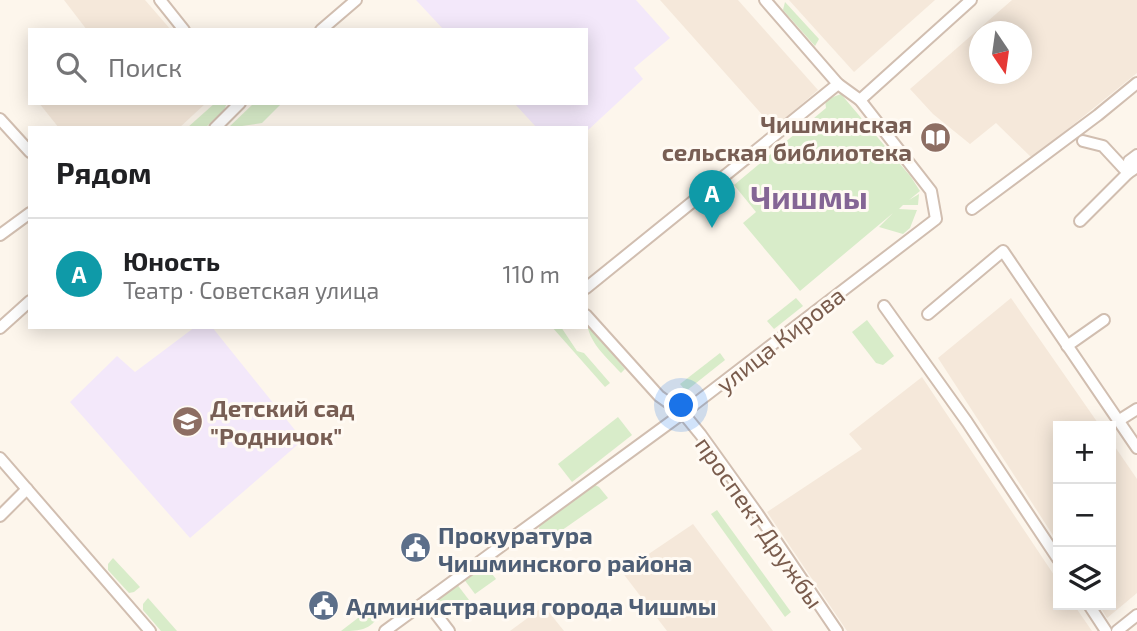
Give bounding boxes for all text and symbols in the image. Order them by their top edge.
north arrow [969,21,1032,84]
search box [28,28,588,105]
icon: search [52,48,90,86]
text: Поиск [108,51,182,82]
place label: Чишминская сельская библиотека [662,109,912,166]
library icon: Чишминская сельская библиотека [918,120,952,154]
text: Рядом [56,154,152,190]
pin: A [689,170,735,228]
district label: Чишмы [750,177,868,215]
text: Юность [123,245,220,276]
text: A [71,260,87,288]
text: 110 m [503,260,560,288]
text: Театр · Советская улица [123,276,379,304]
street label: улица Кирова [710,280,851,399]
your location [664,388,698,422]
place label: Детский сад "Родничок" [210,393,355,450]
school or university icon: Детский сад "Родничок" [170,404,204,438]
map controls [1053,421,1116,610]
button: + [1053,421,1116,484]
street label: проспект Дружбы [689,430,830,614]
button: − [1053,484,1116,547]
place label: Прокуратура Чишминского района [438,520,692,577]
public building icon: Прокуратура Чишминского района [398,531,432,565]
button: layers [1053,547,1116,610]
public building icon: Администрация города Чишмы [306,588,340,622]
place label: Администрация города Чишмы [346,591,717,620]

